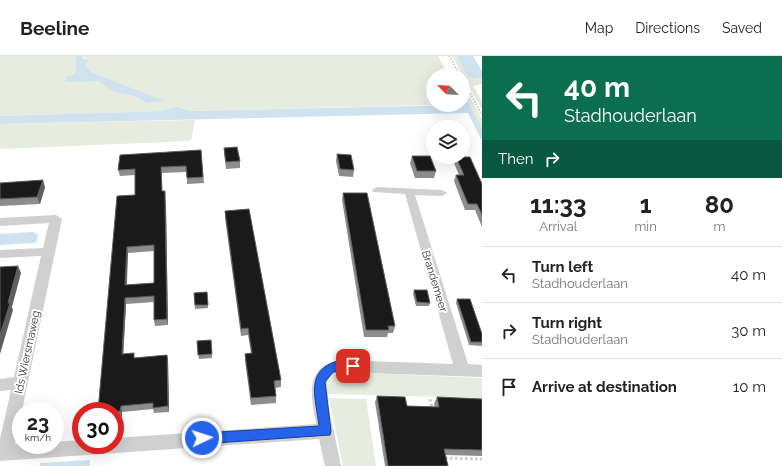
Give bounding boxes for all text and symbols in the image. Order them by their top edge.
text: Beeline [20,17,89,39]
text: Map [585,20,613,36]
text: Directions [635,20,700,36]
text: Saved [722,20,762,36]
north arrow [426,68,470,112]
map controls [426,68,470,164]
text: 40 m [564,71,630,104]
icon: left [498,72,550,124]
text: Stadhouderlaan [564,105,697,126]
button: layers [426,120,470,164]
icon: right [541,148,563,170]
text: Then [498,150,533,168]
text: 11:33 [530,190,586,219]
text: 1 [640,190,652,219]
text: 80 [705,190,734,219]
text: Arrival [539,219,577,234]
text: min [634,219,657,234]
text: m [713,219,725,234]
street label: Brandemeer [419,249,450,314]
text: Turn left [532,258,593,276]
icon: left [498,264,520,286]
text: 40 m [731,266,766,284]
text: Stadhouderlaan [532,276,628,291]
street label: Ids Wiersmaweg [12,309,43,395]
text: Turn right [532,314,602,332]
icon: right [498,320,520,342]
text: 30 m [731,322,766,340]
text: Stadhouderlaan [532,332,628,347]
pin [336,349,370,383]
icon: arrive [342,355,364,377]
icon: arrive [498,376,520,398]
text: Arrive at destination [532,378,677,396]
text: 10 m [733,378,766,396]
speed limit sign: 30 [72,402,124,454]
text: 23 [27,411,49,435]
position arrow [181,417,223,459]
text: km/h [25,432,51,443]

